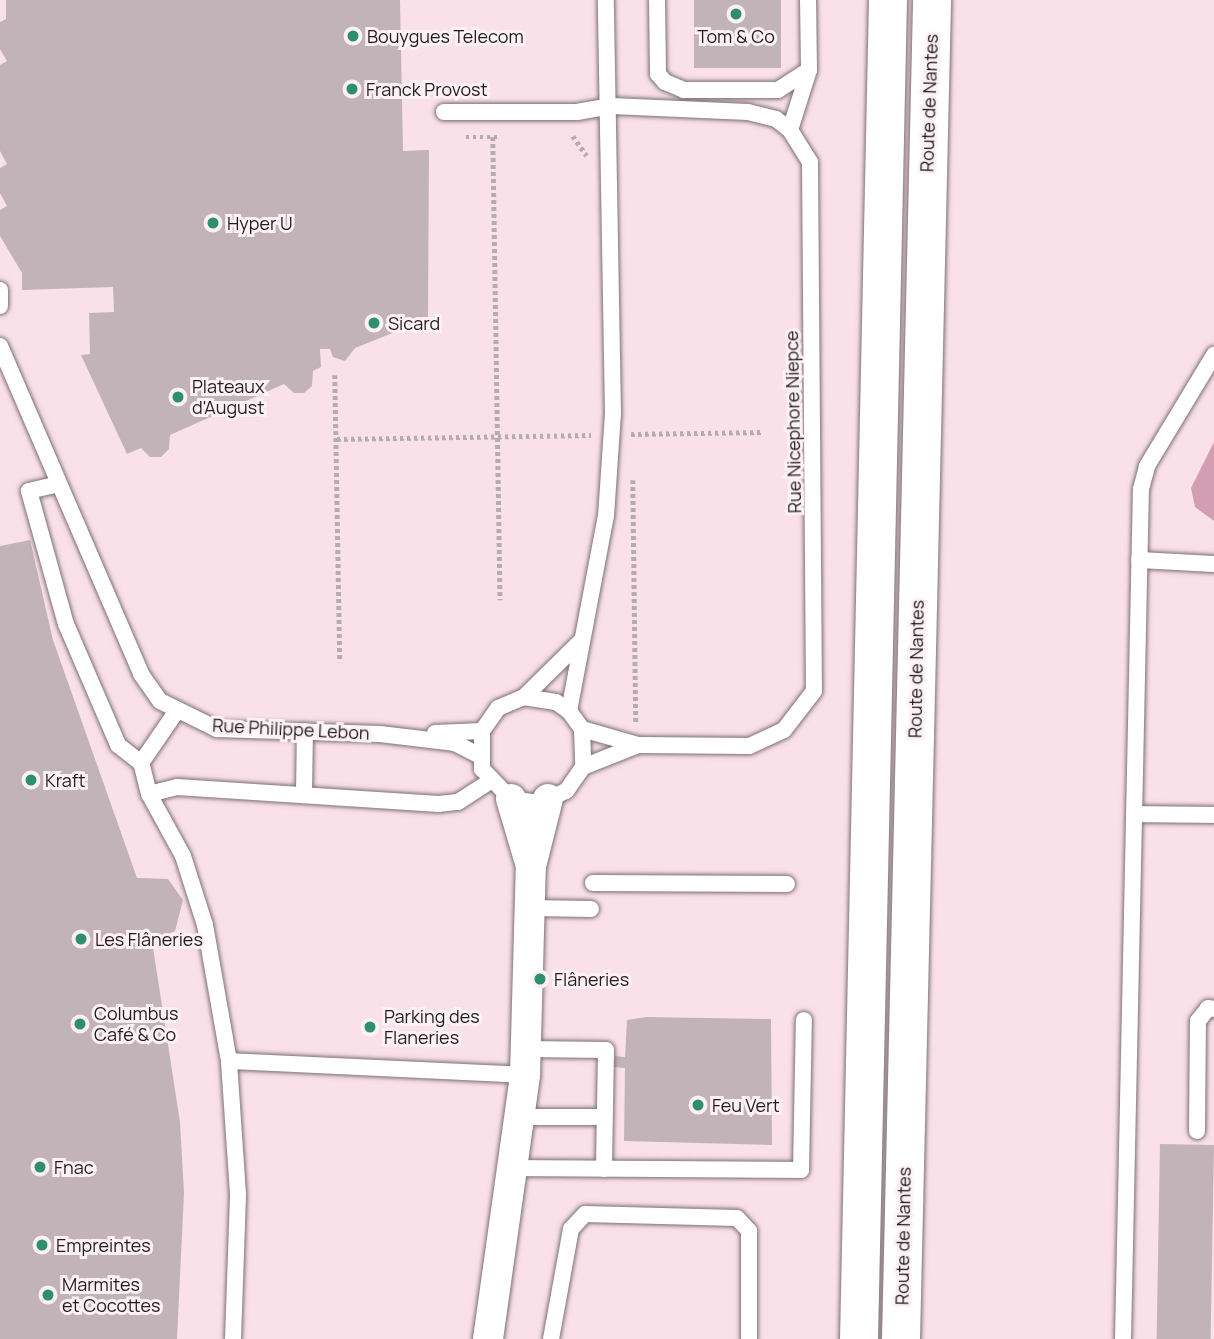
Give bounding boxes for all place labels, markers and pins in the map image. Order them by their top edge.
marker: Tom & Co [728,6,744,22]
place label: Bouygues Telecom [367,25,524,47]
place label: Tom & Co [697,25,775,47]
marker: Bouygues Telecom [345,28,361,44]
place label: Franck Provost [366,78,488,100]
marker: Franck Provost [344,81,360,97]
place label: Hyper U [227,212,293,234]
marker: Hyper U [205,215,221,231]
place label: Sicard [388,312,440,334]
marker: Sicard [366,315,382,331]
place label: Plateaux d'August [192,376,264,418]
marker: Plateaux d'August [170,389,186,405]
place label: Kraft [45,769,85,791]
marker: Kraft [23,772,39,788]
place label: Les Flâneries [95,928,203,950]
marker: Les Flâneries [73,931,89,947]
place label: Flâneries [554,968,629,990]
marker: Flâneries [532,971,548,987]
place label: Columbus Café & Co [94,1003,178,1046]
place label: Parking des Flaneries [384,1006,480,1048]
marker: Columbus Café & Co [72,1016,88,1032]
marker: Parking des Flaneries [362,1019,378,1035]
place label: Feu Vert [712,1094,780,1116]
marker: Feu Vert [690,1097,706,1113]
place label: Fnac [54,1156,94,1178]
marker: Fnac [32,1159,48,1175]
place label: Empreintes [56,1234,151,1256]
marker: Empreintes [34,1237,50,1253]
place label: Marmites et Cocottes [62,1274,161,1316]
marker: Marmites et Cocottes [40,1287,56,1303]

